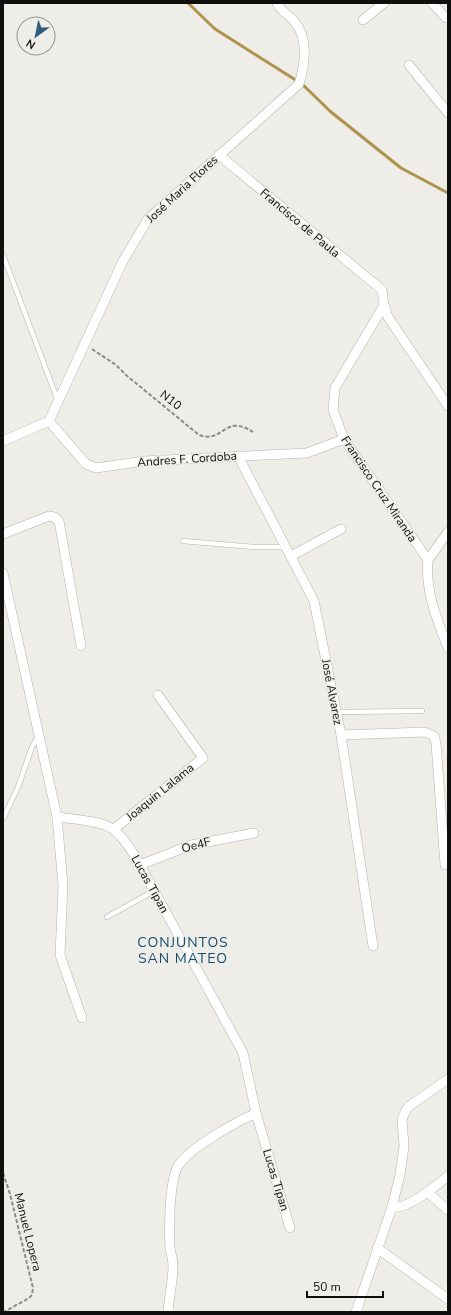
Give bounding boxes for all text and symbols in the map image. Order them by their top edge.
north arrow [16,16,56,56]
text: N [23,35,38,52]
street label: José Maria Flores [142,152,221,227]
street label: Francisco de Paula [257,185,343,261]
street label: N10 [157,387,185,413]
street label: Francisco Cruz Miranda [337,433,421,545]
street label: Andres F. Cordoba [137,448,237,470]
street label: José Alvarez [318,657,346,727]
street label: Joaquin Lalama [122,760,197,825]
street label: Oe4F [180,833,213,857]
street label: Lucas Tipan [127,852,173,916]
district label: CONJUNTOS SAN MATEO [137,933,229,968]
street label: Lucas Tipan [259,1147,293,1213]
street label: Manuel Lopera [11,1191,45,1273]
scale bar [307,1273,383,1299]
text: 50 m [313,1279,341,1295]

